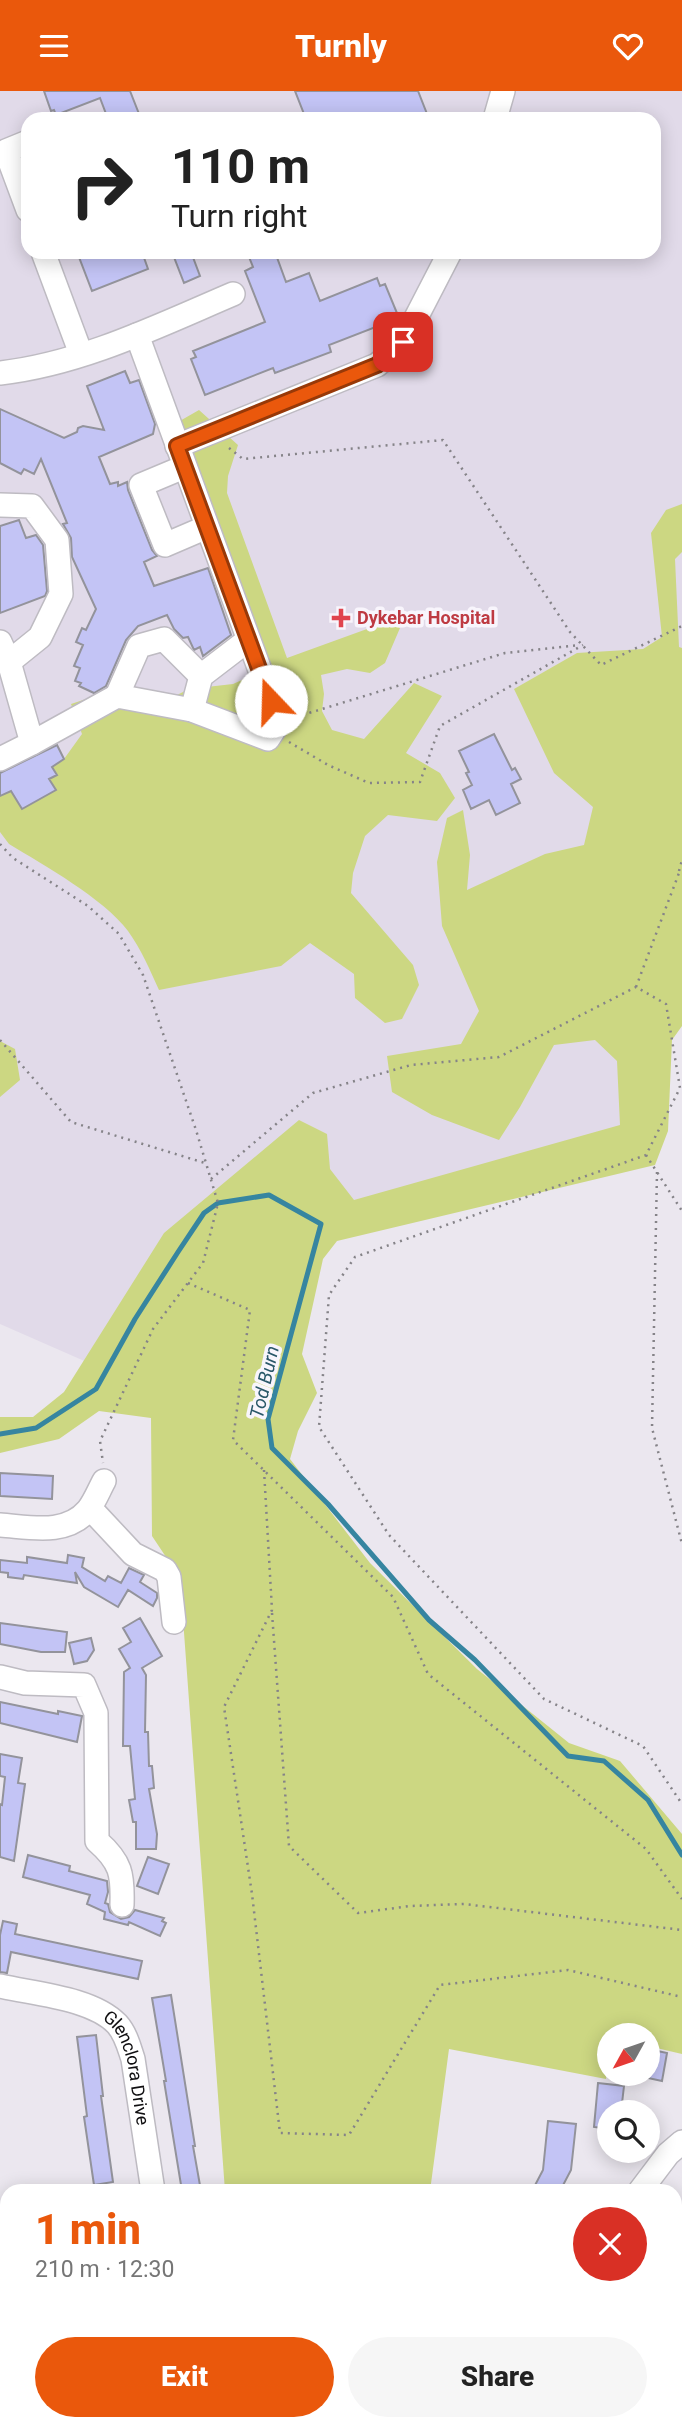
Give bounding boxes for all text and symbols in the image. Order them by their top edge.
icon: menu [35,27,73,65]
text: Turnly [295,27,387,65]
icon: heart [609,27,647,65]
text: 110 m [171,138,310,195]
icon: right [56,140,147,231]
text: Turn right [171,197,307,235]
pin [373,312,433,372]
icon: arrive [384,323,422,361]
place label: Dykebar Hospital [357,607,495,628]
marker: Dykebar Hospital [331,608,351,628]
position arrow [234,664,308,738]
water label: Tod Burn [245,1344,284,1421]
street label: Glenclora Drive [99,2006,154,2127]
north arrow [597,2023,660,2086]
map controls [597,2023,660,2163]
button: search [597,2100,660,2163]
text: 1 min [35,2205,141,2254]
button: close [573,2207,647,2281]
text: 210 m · 12:30 [35,2256,174,2283]
button: Exit [35,2337,334,2417]
button: Share [348,2337,647,2417]

